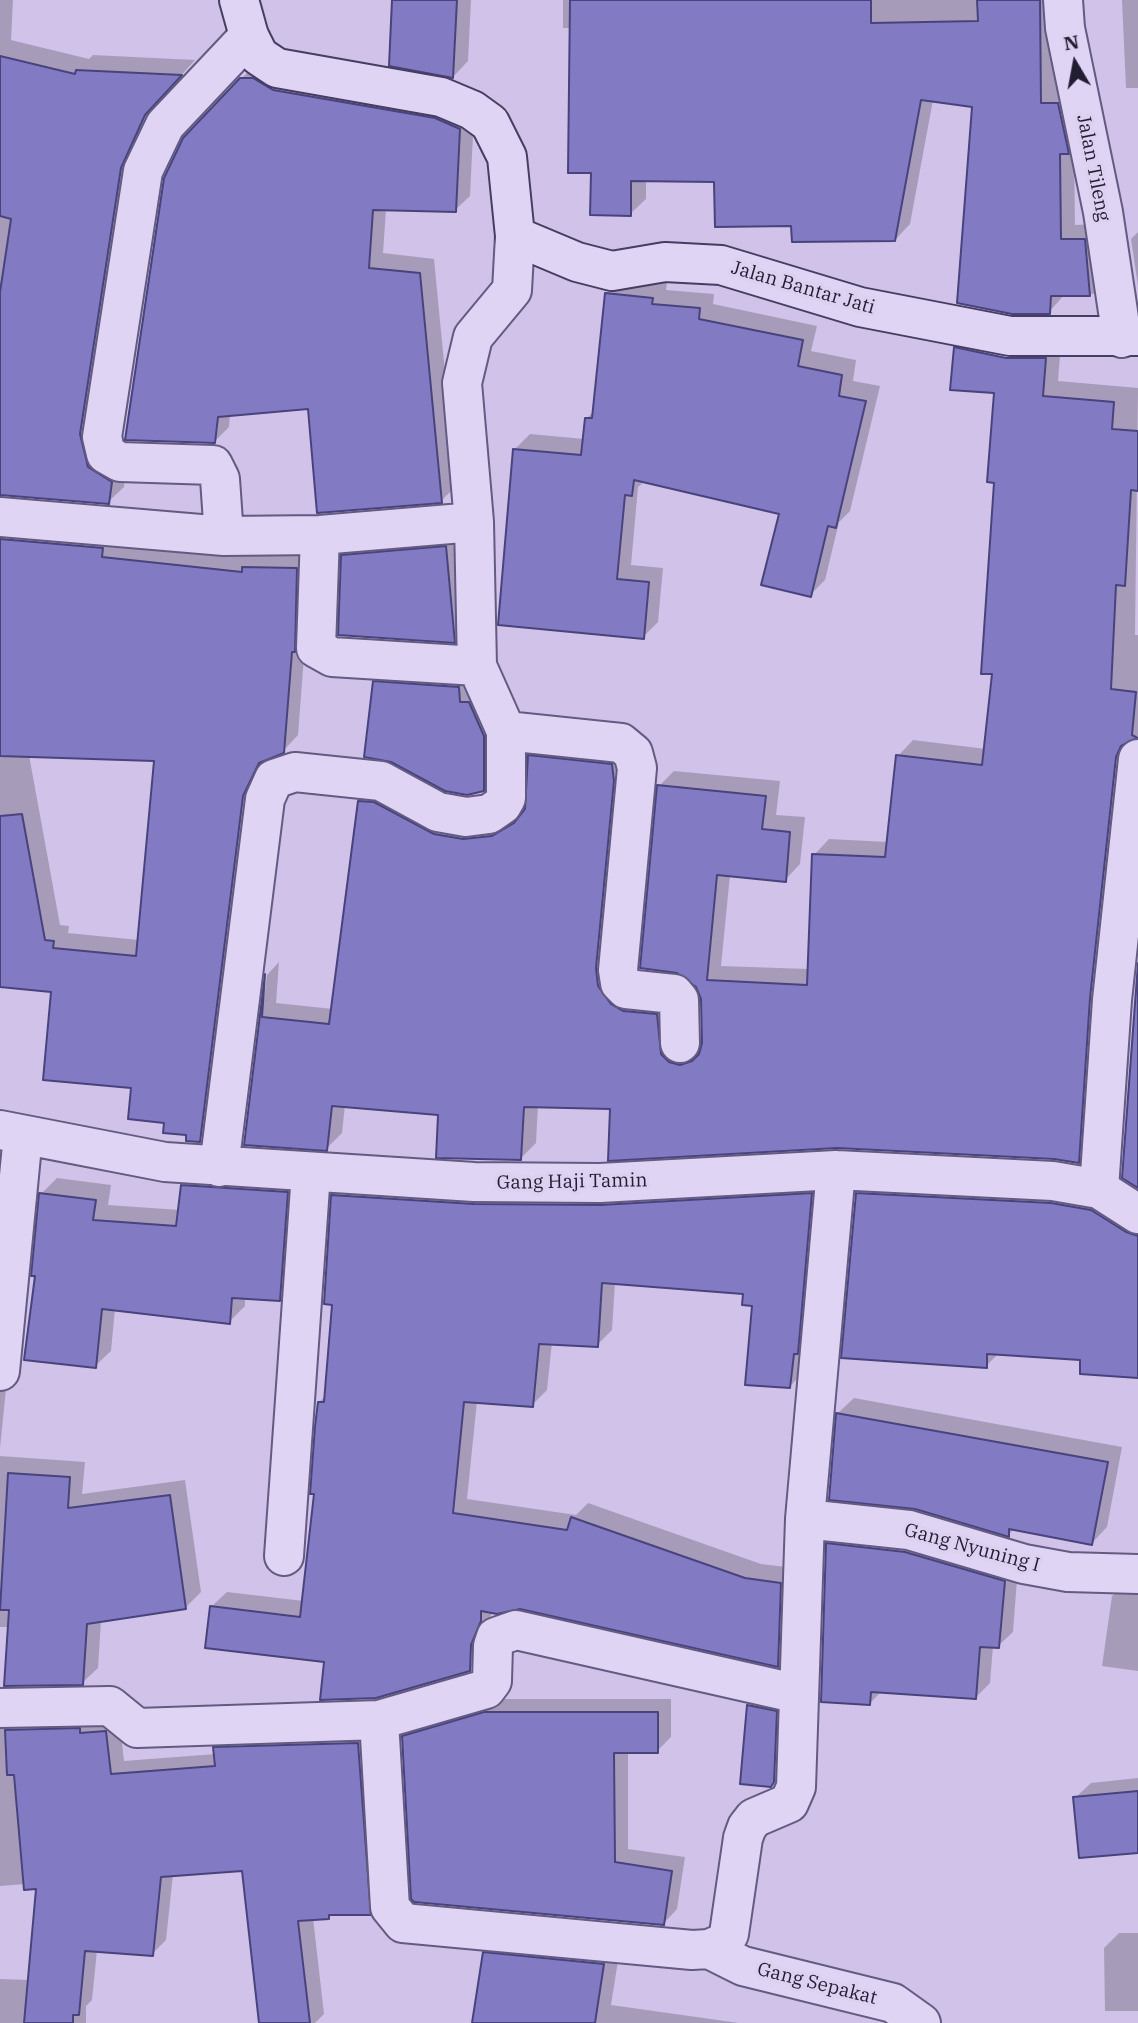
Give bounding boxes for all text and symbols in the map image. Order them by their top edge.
north arrow [1040,28,1110,98]
text: N [1062,29,1081,55]
street label: Jalan Tileng [1071,113,1115,223]
street label: Jalan Bantar Jati [729,257,877,319]
street label: Gang Haji Tamin [496,1169,648,1195]
street label: Gang Nyuning I [902,1519,1042,1577]
street label: Gang Sepakat [755,1958,879,2010]

